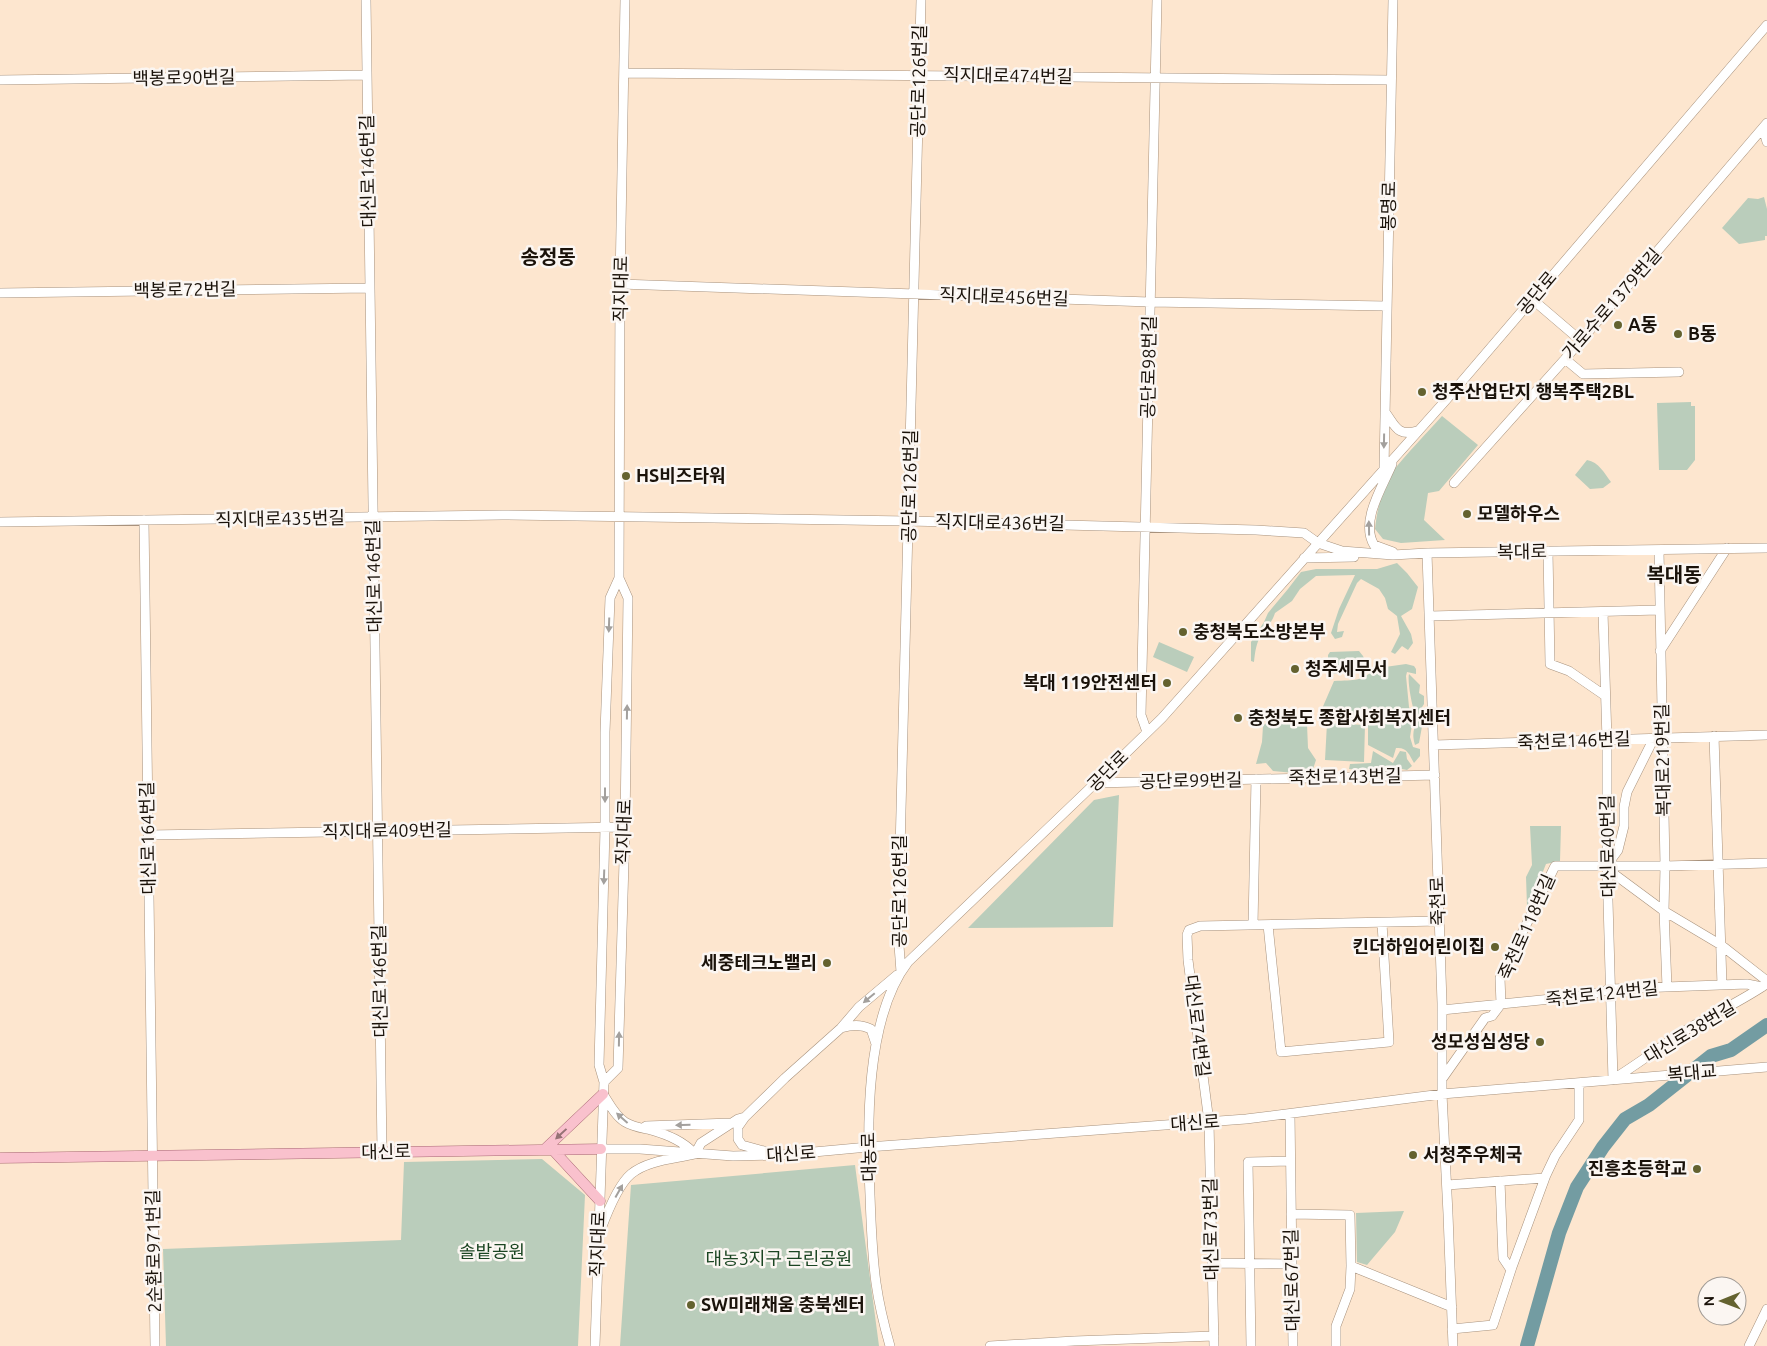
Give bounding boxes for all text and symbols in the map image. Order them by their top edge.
street label: 공단로126번길 [907,24,929,138]
street label: 직지대로474번길 [943,64,1073,86]
street label: 백봉로90번길 [132,66,236,88]
street label: 대신로146번길 [356,114,378,228]
street label: 봉명로 [1378,181,1398,231]
street label: 가로수로1379번길 [1558,244,1665,363]
district label: 송정동 [520,245,576,268]
street label: 직지대로 [609,256,631,322]
street label: 공단로 [1513,267,1560,318]
street label: 백봉로72번길 [133,278,237,300]
street label: 직지대로456번길 [939,284,1069,308]
place label: A동 [1628,314,1657,334]
street label: 공단로98번길 [1137,315,1159,419]
marker: A동 [1612,319,1624,331]
place label: B동 [1688,323,1717,343]
marker: B동 [1672,328,1684,340]
place label: 청주산업단지 행복주택2BL [1432,381,1634,401]
marker: 청주산업단지 행복주택2BL [1416,386,1428,398]
street label: 공단로126번길 [898,429,920,543]
one-way arrow [1380,433,1388,449]
place label: HS비즈타워 [636,465,726,485]
marker: HS비즈타워 [620,470,632,482]
place label: 모델하우스 [1477,503,1560,523]
street label: 직지대로435번길 [215,507,345,529]
marker: 모델하우스 [1461,508,1473,520]
street label: 직지대로436번길 [935,511,1065,533]
street label: 대신로146번길 [362,519,384,633]
one-way arrow [1365,520,1373,536]
street label: 복대로 [1497,541,1547,561]
district label: 복대동 [1646,563,1702,586]
one-way arrow [605,617,613,633]
place label: 충청북도소방본부 [1193,621,1325,641]
marker: 충청북도소방본부 [1177,626,1189,638]
place label: 청주세무서 [1305,658,1388,678]
marker: 청주세무서 [1289,663,1301,675]
place label: 복대 119안전센터 [1023,672,1157,692]
marker: 복대 119안전센터 [1161,677,1173,689]
street label: 복대로219번길 [1651,703,1673,817]
one-way arrow [623,704,631,720]
place label: 충청북도 종합사회복지센터 [1248,707,1451,727]
marker: 충청북도 종합사회복지센터 [1232,712,1244,724]
street label: 죽천로146번길 [1517,728,1631,752]
street label: 공단로 [1083,746,1132,795]
street label: 죽천로143번길 [1288,765,1402,787]
street label: 공단로99번길 [1139,769,1243,791]
street label: 대신로164번길 [136,781,158,895]
one-way arrow [601,787,609,803]
street label: 대신로40번길 [1596,794,1618,898]
street label: 직지대로 [612,799,634,865]
street label: 직지대로409번길 [322,819,452,841]
street label: 공단로126번길 [889,834,909,948]
one-way arrow [600,869,608,885]
street label: 죽천로118번길 [1494,871,1558,982]
street label: 죽천로 [1426,876,1448,926]
street label: 대신로146번길 [368,924,390,1038]
place label: 킨더하임어린이집 [1353,936,1485,956]
marker: 킨더하임어린이집 [1489,941,1501,953]
place label: 세중테크노밸리 [701,952,817,972]
marker: 세중테크노밸리 [821,957,833,969]
street label: 대신로74번길 [1182,973,1214,1078]
street label: 죽천로124번길 [1545,977,1659,1009]
one-way arrow [863,993,876,1004]
street label: 대신로38번길 [1640,996,1739,1066]
one-way arrow [615,1031,623,1047]
place label: 성모성심성당 [1431,1031,1530,1051]
marker: 성모성심성당 [1534,1036,1546,1048]
street label: 복대교 [1666,1060,1718,1084]
street label: 대신로 [1169,1110,1220,1134]
one-way arrow [616,1112,628,1124]
one-way arrow [675,1121,691,1129]
one-way arrow [555,1128,567,1140]
street label: 대농로 [858,1132,878,1182]
street label: 대신로 [361,1141,411,1161]
street label: 대신로 [765,1141,816,1165]
place label: 서청주우체국 [1423,1144,1522,1164]
marker: 서청주우체국 [1407,1149,1419,1161]
place label: 진흥초등학교 [1588,1158,1687,1178]
marker: 진흥초등학교 [1691,1163,1703,1175]
street label: 대신로73번길 [1199,1177,1221,1281]
one-way arrow [615,1184,624,1197]
street label: 2순환로971번길 [142,1189,164,1313]
street label: 직지대로 [586,1211,608,1277]
street label: 대신로67번길 [1280,1228,1302,1332]
park label: 솔밭공원 [459,1241,525,1261]
park label: 대농3지구 근린공원 [706,1248,852,1268]
north arrow [1697,1276,1747,1326]
place label: SW미래채움 충북센터 [701,1294,865,1314]
text: N [1701,1296,1717,1307]
marker: SW미래채움 충북센터 [685,1299,697,1311]

